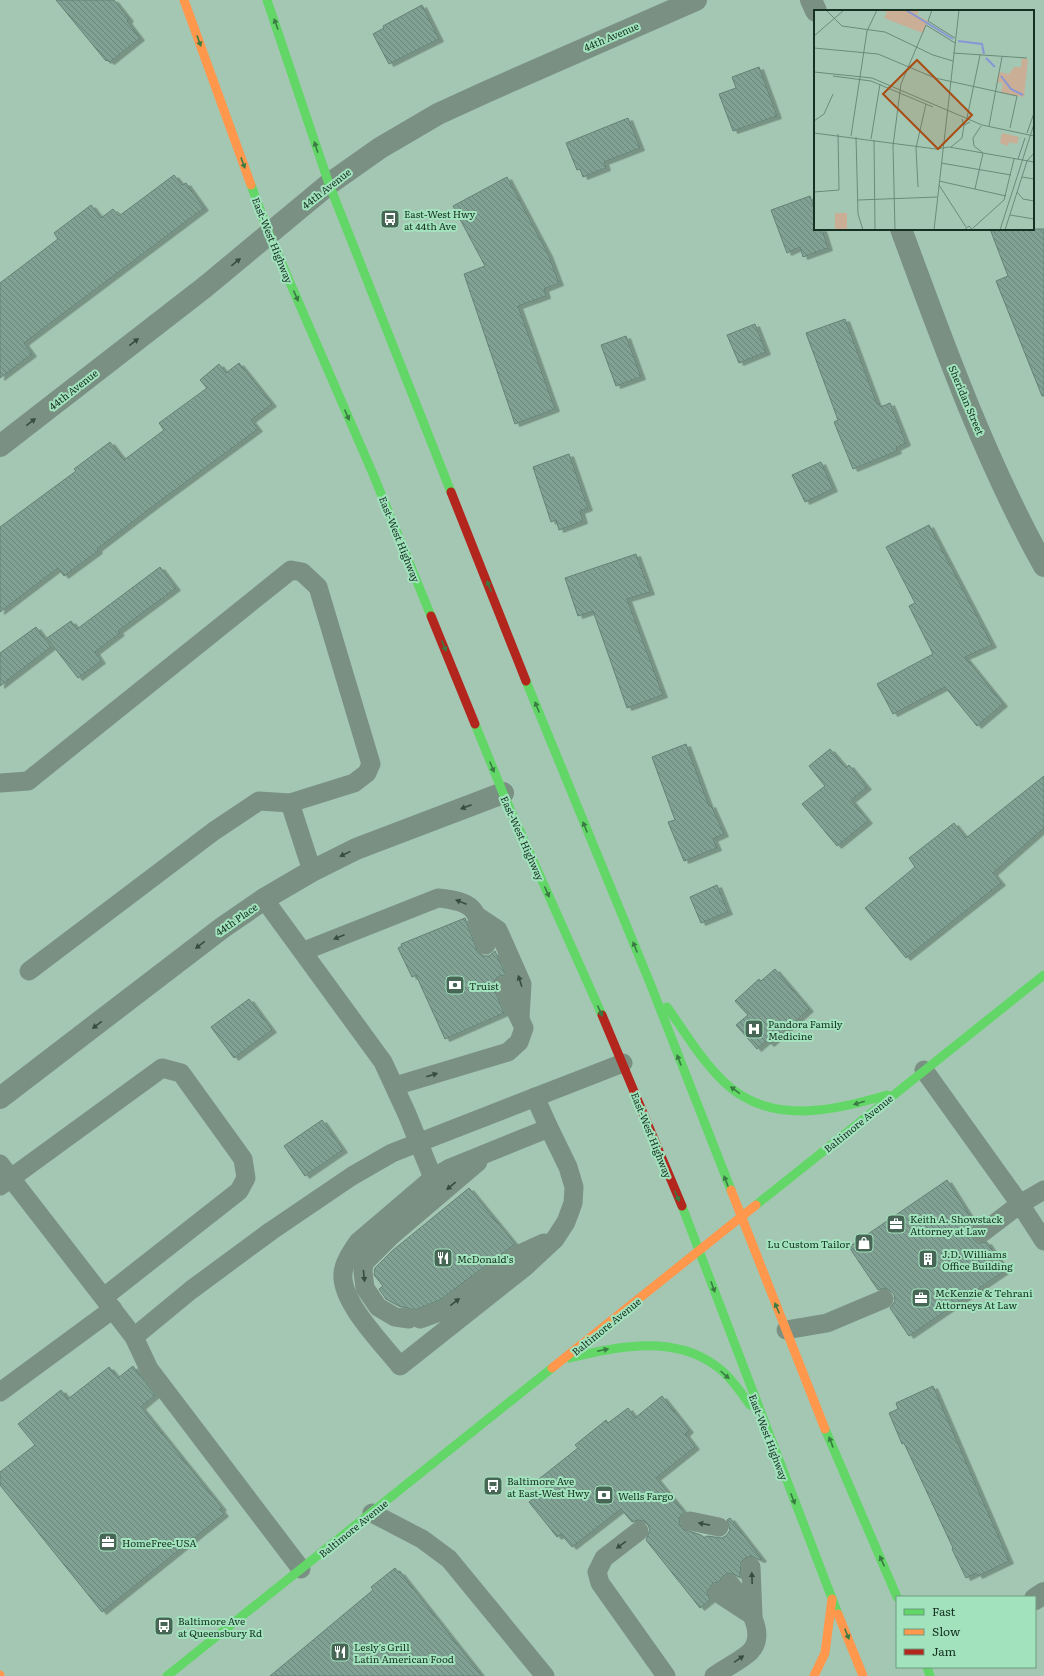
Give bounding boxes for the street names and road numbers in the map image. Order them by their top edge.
street label: 44th Avenue [581,18,641,54]
street label: 44th Avenue [298,164,354,212]
street label: East-West Highway [249,195,297,285]
street label: Sheridan Street [946,363,988,437]
street label: 44th Avenue [45,365,101,413]
street label: East-West Highway [376,494,424,584]
street label: East-West Highway [498,793,549,883]
street label: 44th Place [212,899,260,939]
street label: East-West Highway [628,1090,676,1180]
street label: Baltimore Avenue [820,1090,896,1156]
street label: Baltimore Avenue [568,1293,644,1359]
street label: East-West Highway [746,1392,792,1483]
street label: Baltimore Avenue [315,1495,391,1561]

